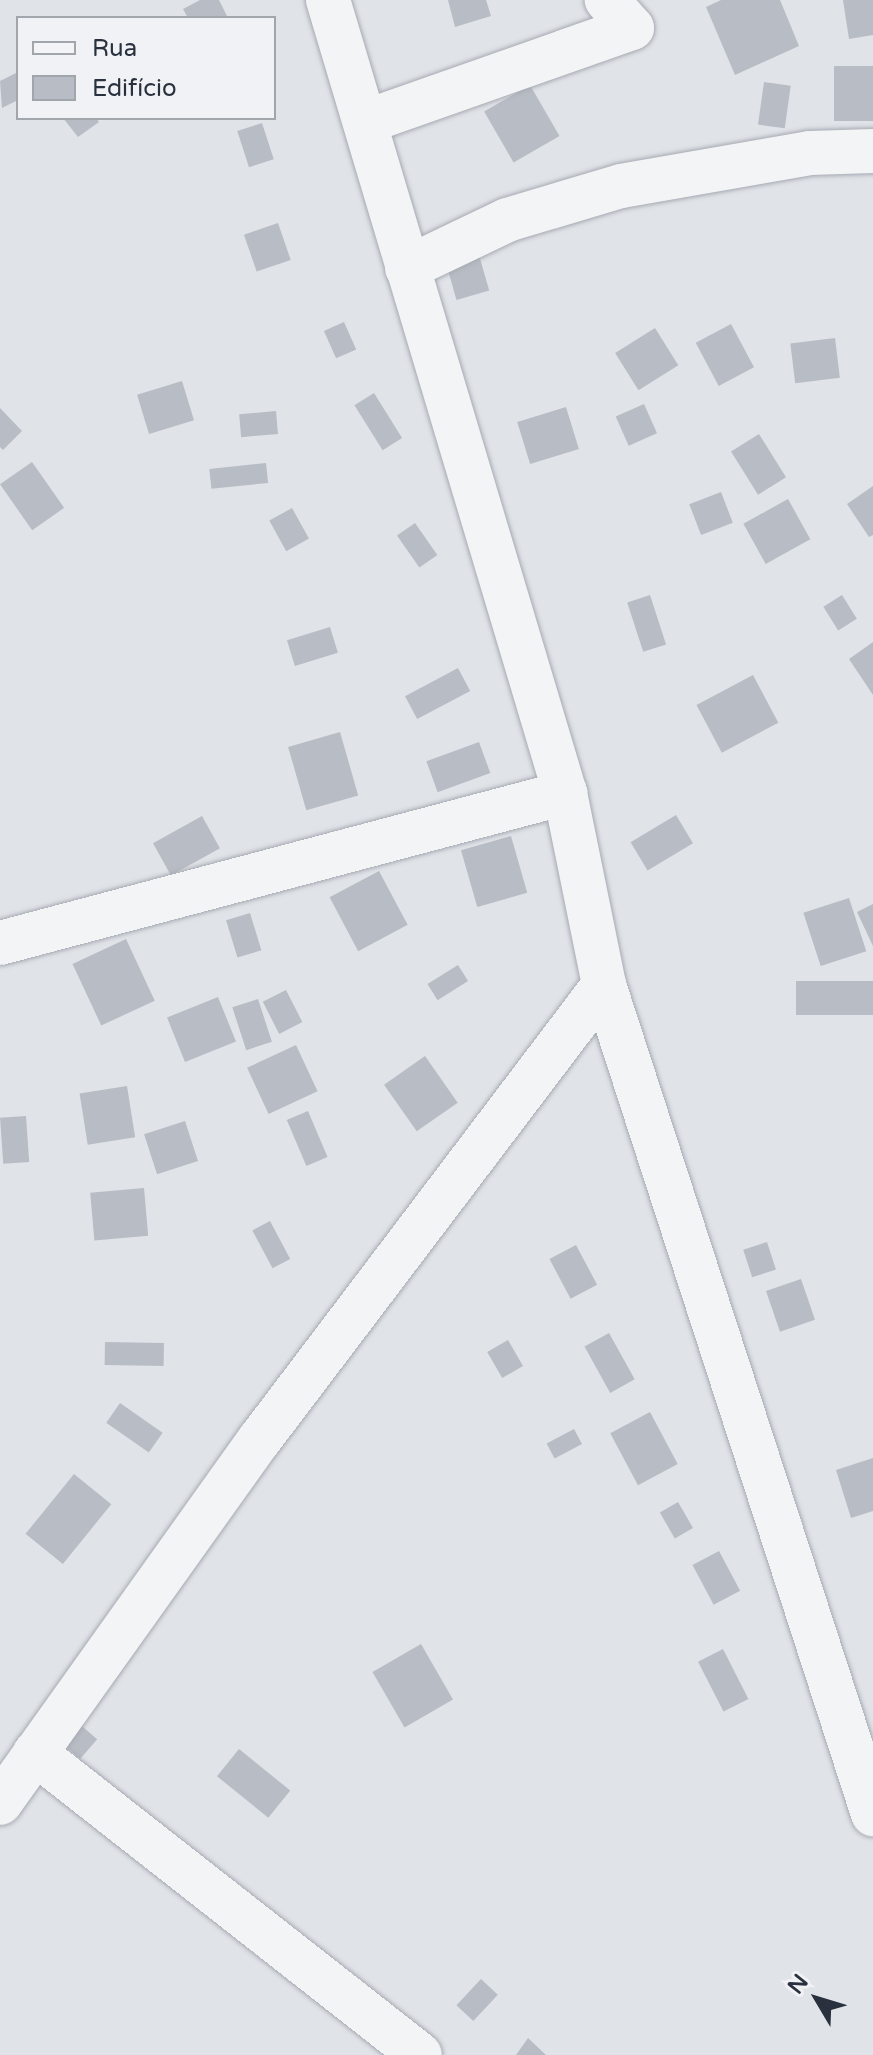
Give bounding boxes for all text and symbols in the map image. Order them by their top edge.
legend [16,16,276,120]
text: Rua [92,34,137,63]
text: Edifício [92,74,177,103]
north arrow [777,1959,857,2039]
text: N [782,1969,814,1999]

